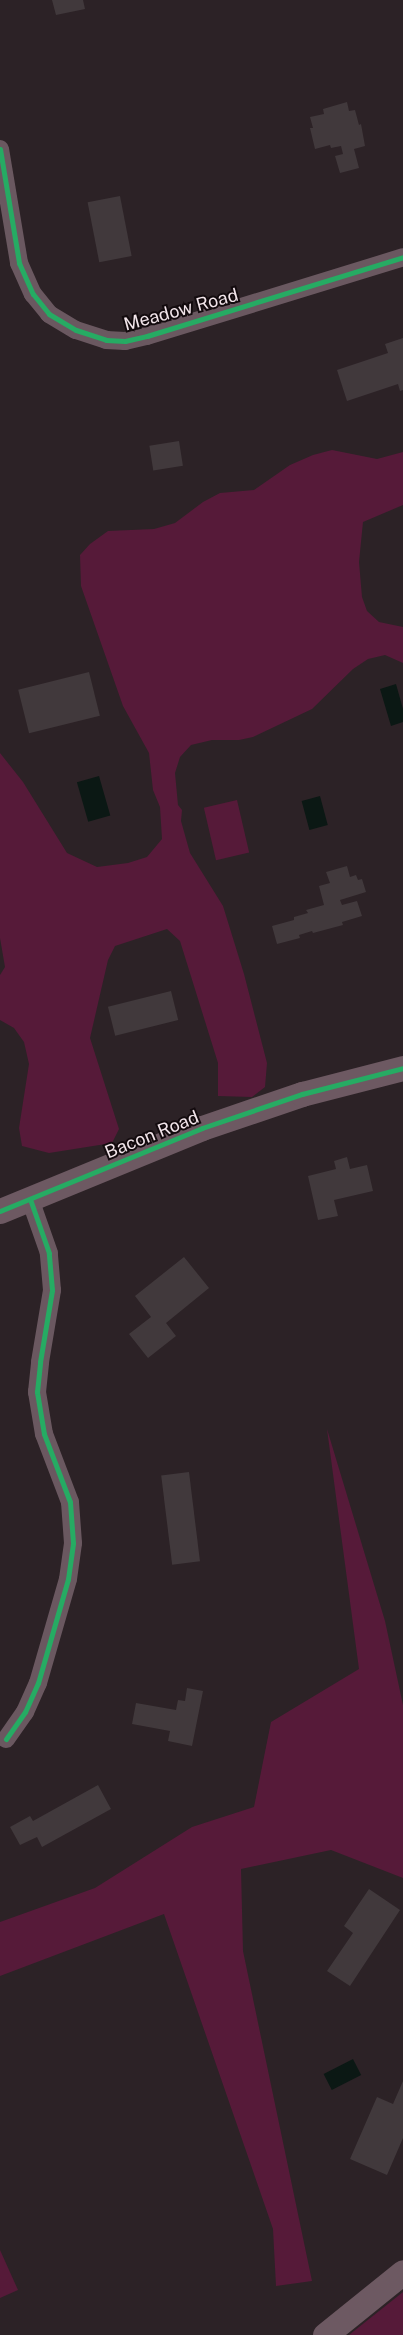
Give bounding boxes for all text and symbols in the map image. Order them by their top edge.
street label: Meadow Road [121,284,241,336]
street label: Bacon Road [102,1106,202,1164]

